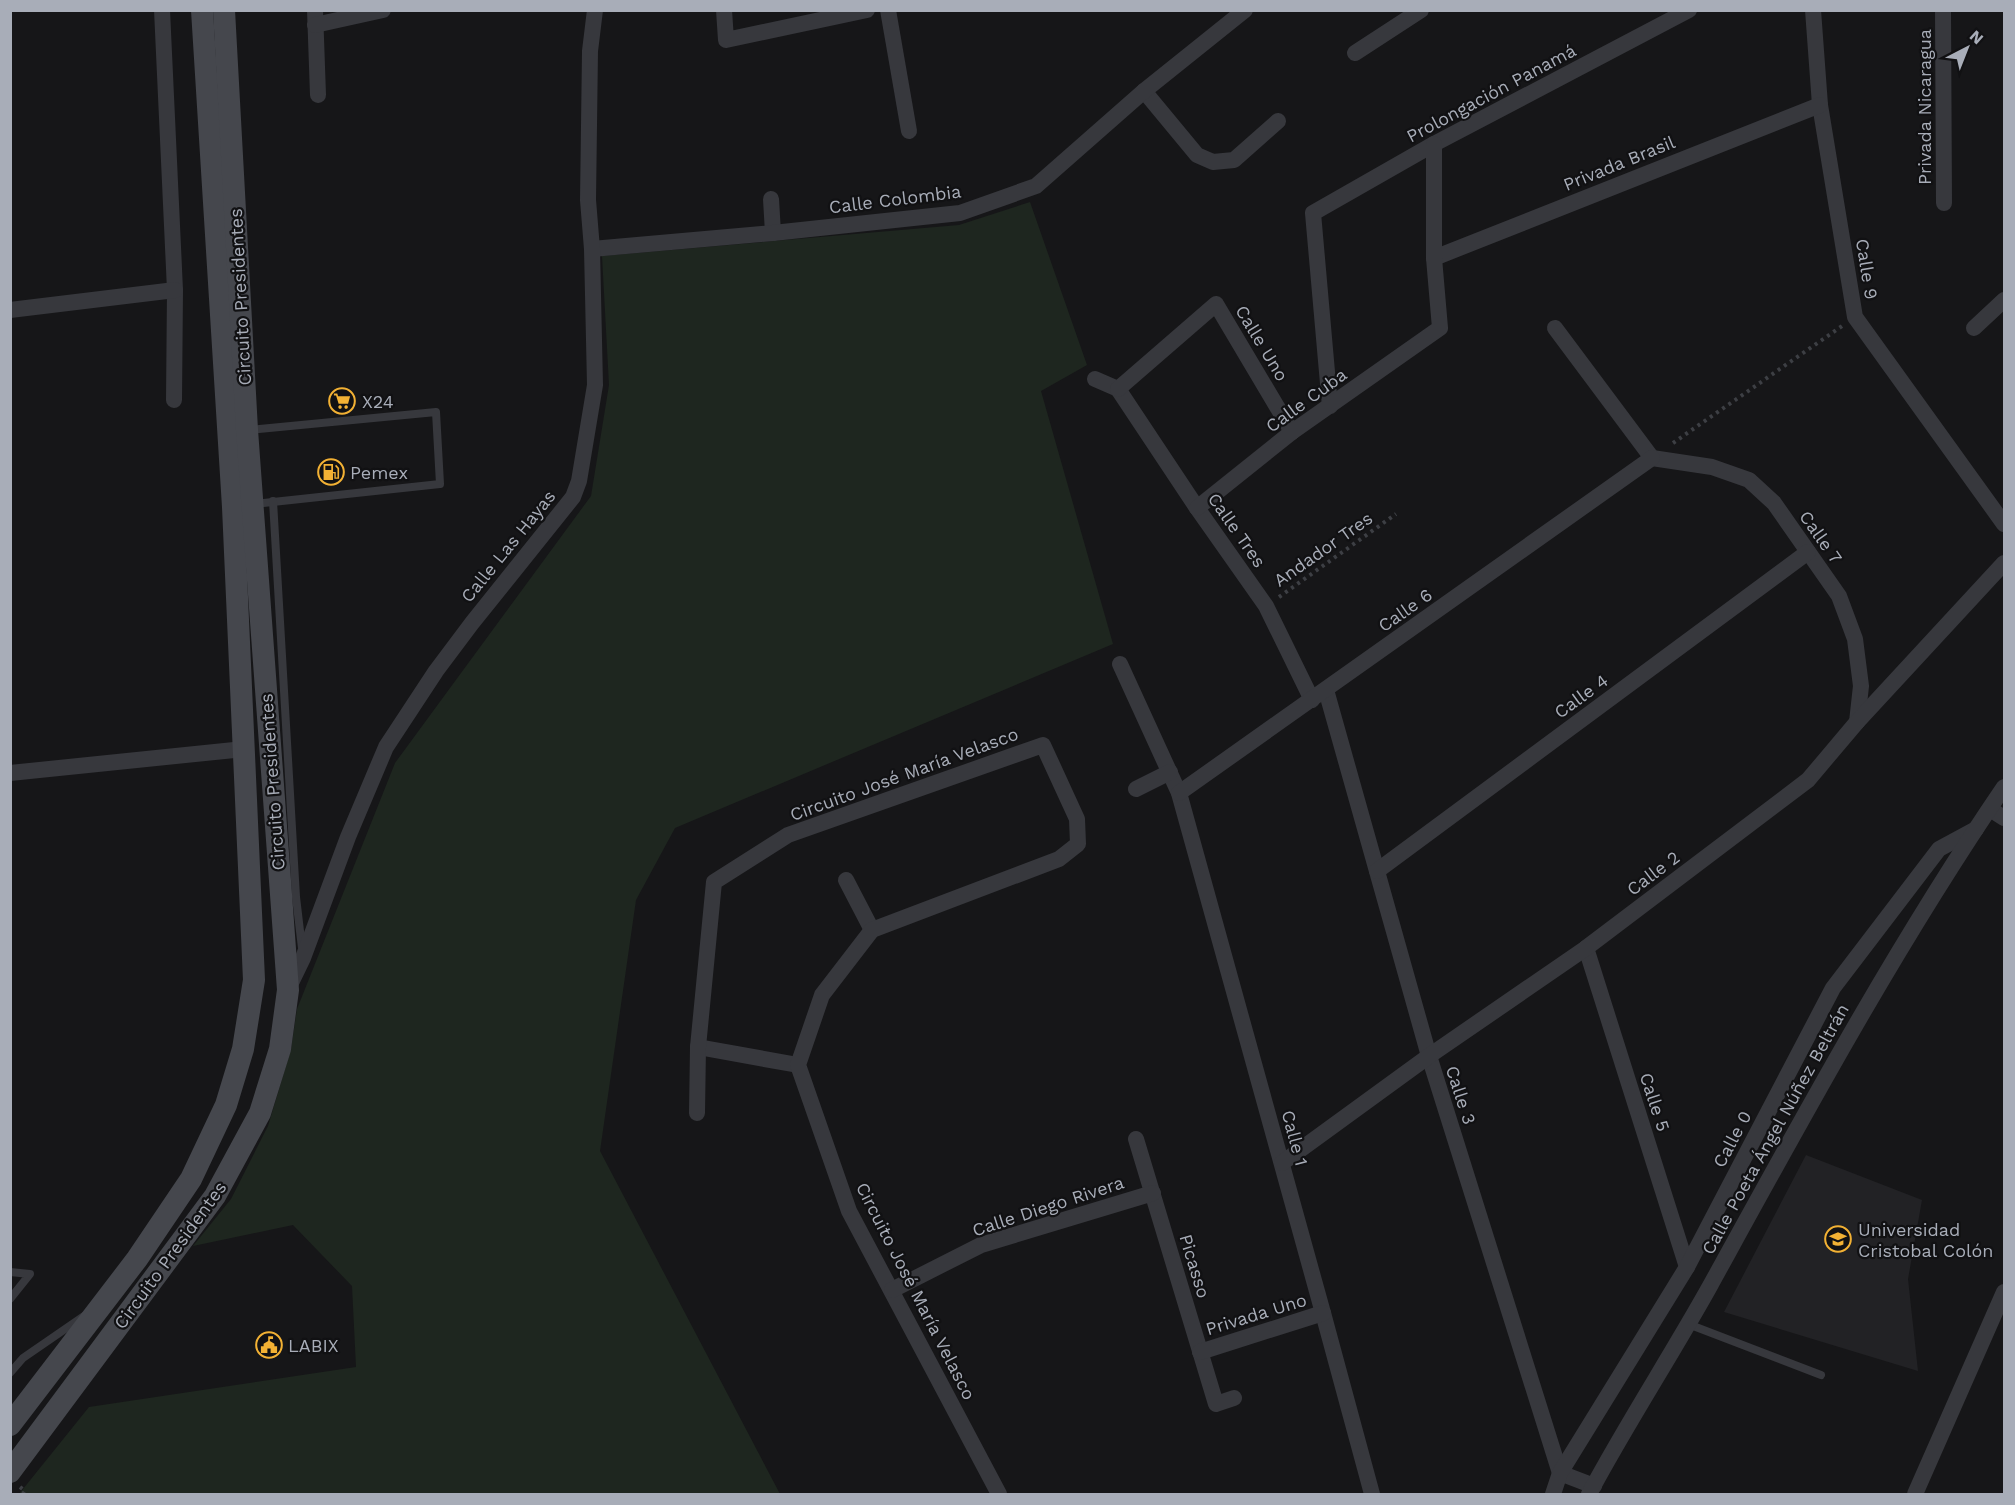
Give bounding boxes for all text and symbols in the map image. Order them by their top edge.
north arrow [1937,18,1997,78]
text: N [1966,26,1987,48]
street label: Privada Nicaragua [1914,29,1935,185]
street label: Prolongación Panamá [1403,39,1579,147]
street label: Privada Brasil [1560,131,1678,195]
street label: Calle Colombia [828,180,962,218]
street label: Circuito Presidentes [225,208,255,386]
street label: Calle 9 [1852,237,1882,301]
street label: Calle Uno [1231,301,1293,385]
street label: Calle Cuba [1261,364,1351,436]
supermarket icon: X24 [327,386,357,416]
place label: X24 [362,391,394,412]
fuel station icon: Pemex [316,457,346,487]
place label: Pemex [350,462,408,483]
street label: Calle Las Hayas [456,486,560,606]
street label: Calle Tres [1204,489,1270,571]
street label: Andador Tres [1270,507,1376,591]
street label: Calle 7 [1795,507,1847,567]
street label: Calle 6 [1374,584,1436,636]
street label: Calle 4 [1550,670,1612,722]
street label: Circuito Presidentes [255,693,289,871]
street label: Circuito José María Velasco [787,723,1021,825]
street label: Calle 2 [1622,846,1684,900]
street label: Calle Poeta Ángel Núñez Beltrán [1697,1000,1853,1258]
street label: Calle 3 [1442,1063,1480,1127]
street label: Calle 5 [1636,1070,1674,1134]
street label: Calle 0 [1708,1107,1756,1171]
street label: Calle 1 [1278,1108,1312,1168]
street label: Calle Diego Rivera [969,1172,1127,1240]
street label: Circuito Presidentes [109,1177,231,1333]
street label: Circuito José María Velasco [852,1179,980,1403]
place label: Universidad Cristobal Colón [1858,1219,1993,1261]
school or university icon: Universidad Cristobal Colón [1823,1224,1853,1254]
street label: Picasso [1175,1231,1215,1301]
street label: Privada Uno [1203,1289,1309,1339]
public building icon: LABIX [254,1330,284,1360]
place label: LABIX [288,1335,339,1356]

